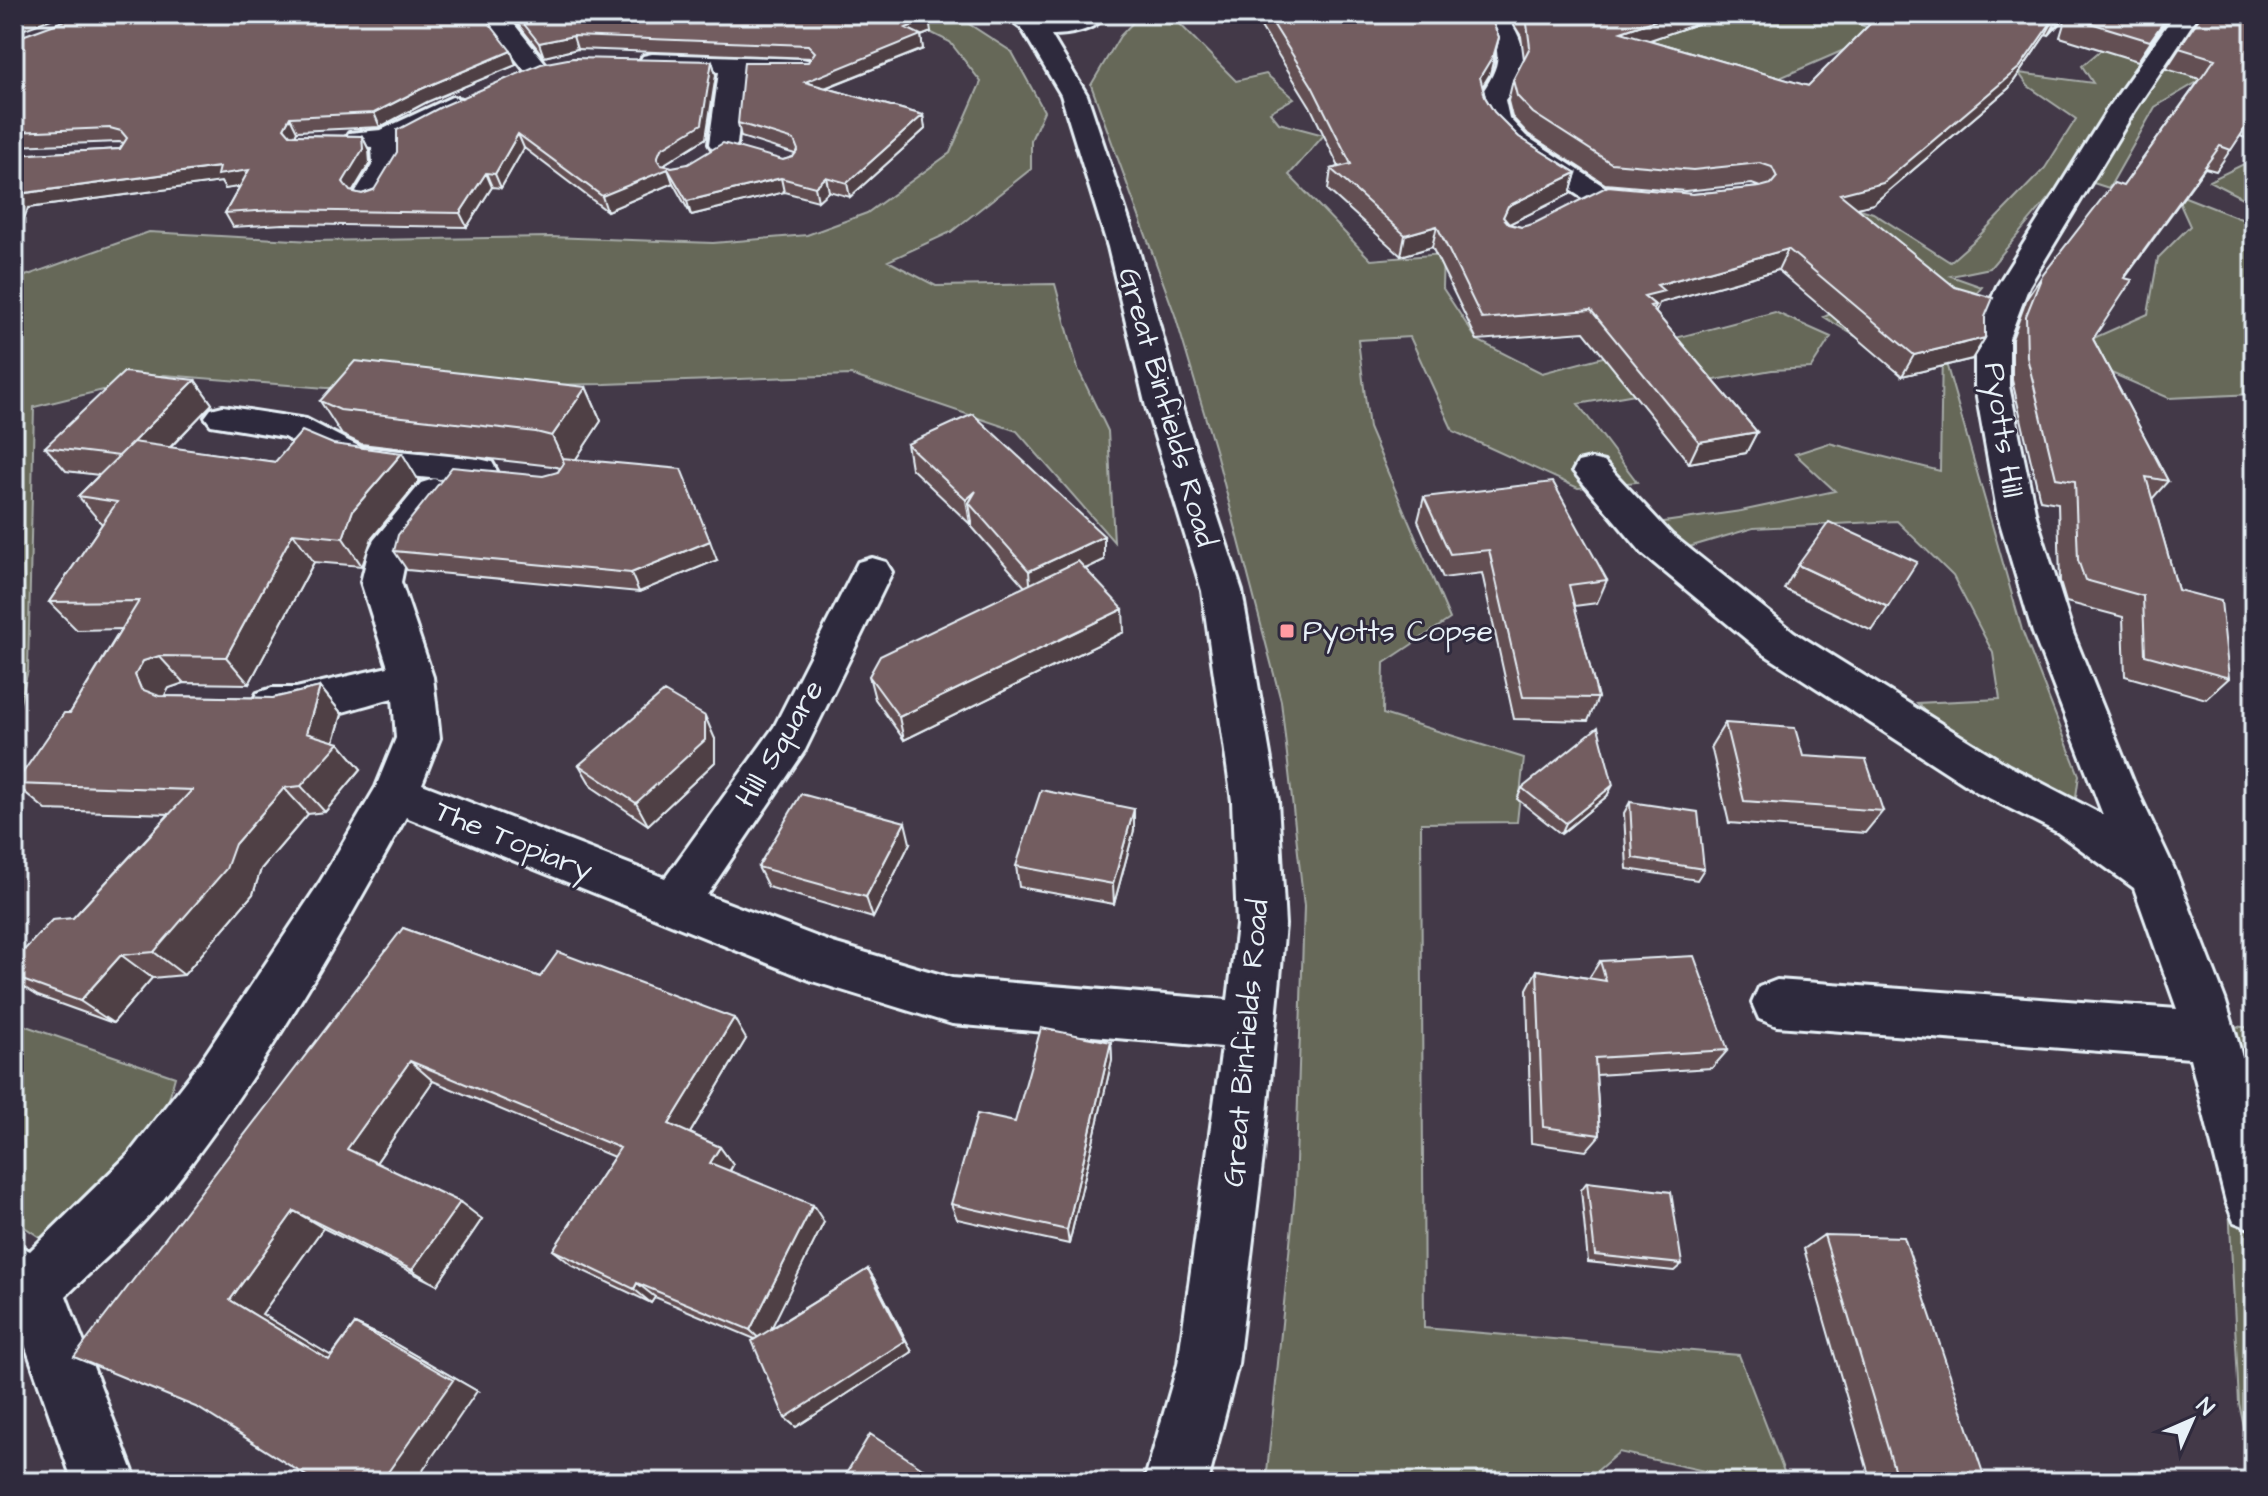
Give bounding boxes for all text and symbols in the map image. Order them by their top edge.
street label: Great Binfields Road [1107,263,1227,552]
street label: Pyotts Hill [1972,360,2033,501]
place label: Pyotts Copse [1303,611,1493,654]
marker: Pyotts Copse [1278,622,1296,640]
street label: Hill Square [725,672,834,815]
street label: The Topiary [428,790,599,893]
street label: Great Binfields Road [1213,898,1279,1189]
north arrow [2152,1380,2232,1460]
text: N [2189,1391,2221,1423]

